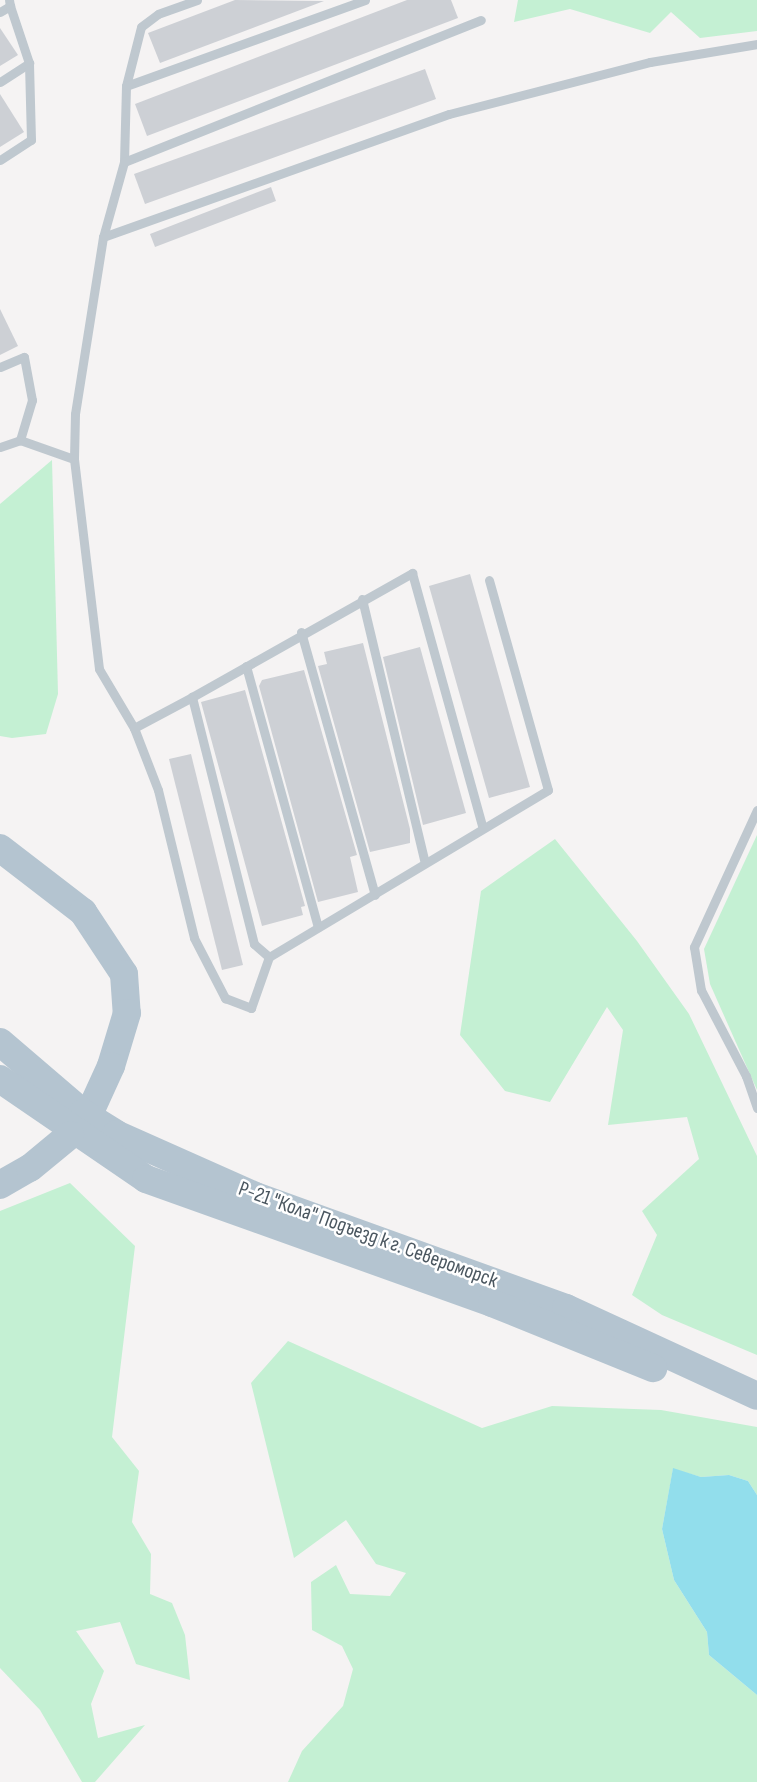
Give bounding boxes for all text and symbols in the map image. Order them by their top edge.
street label: Р-21 "Кола" Подъезд к г. Североморск [235,1176,501,1294]

